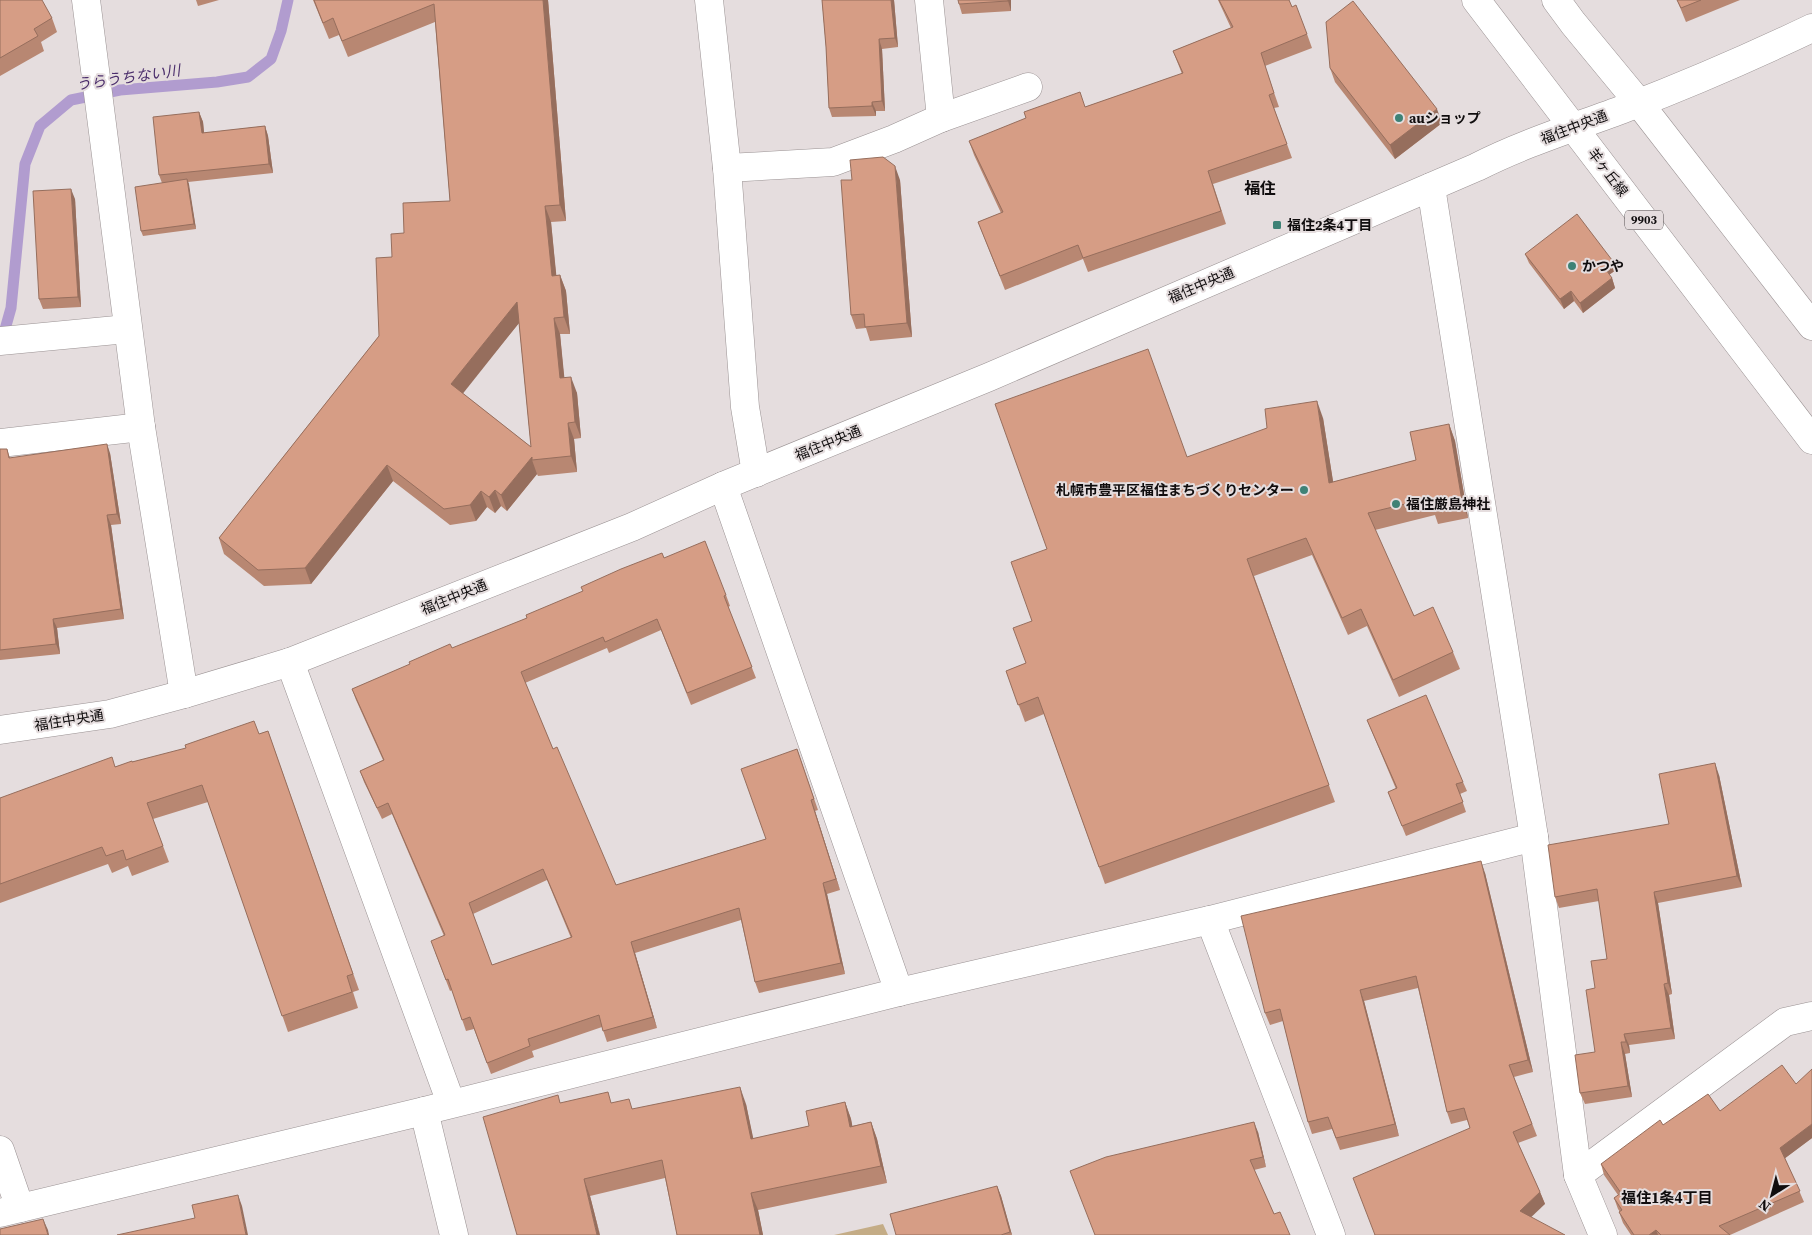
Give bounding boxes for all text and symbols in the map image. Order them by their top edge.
water label: うらうちない川 [75,59,183,95]
street label: 福住中央通 [1538,105,1610,149]
place label: auショップ [1409,108,1481,128]
marker: auショップ [1393,112,1405,124]
street label: 羊ヶ丘線 [1583,144,1633,200]
district label: 福住 [1244,177,1276,199]
road number: 9903 [1625,210,1663,230]
place label: 福住2条4丁目 [1287,215,1372,235]
marker: 福住2条4丁目 [1271,219,1283,231]
place label: かつや [1582,256,1624,276]
marker: かつや [1566,260,1578,272]
street label: 福住中央通 [1165,262,1237,308]
street label: 福住中央通 [792,421,864,465]
place label: 札幌市豊平区福住まちづくりセンター [1056,480,1294,500]
marker: 札幌市豊平区福住まちづくりセンター [1298,484,1310,496]
place label: 福住厳島神社 [1406,494,1490,514]
marker: 福住厳島神社 [1390,498,1402,510]
street label: 福住中央通 [418,575,490,619]
street label: 福住中央通 [33,705,105,735]
north arrow [1747,1170,1797,1220]
district label: 福住1条4丁目 [1620,1187,1713,1208]
text: N [1754,1194,1774,1217]

